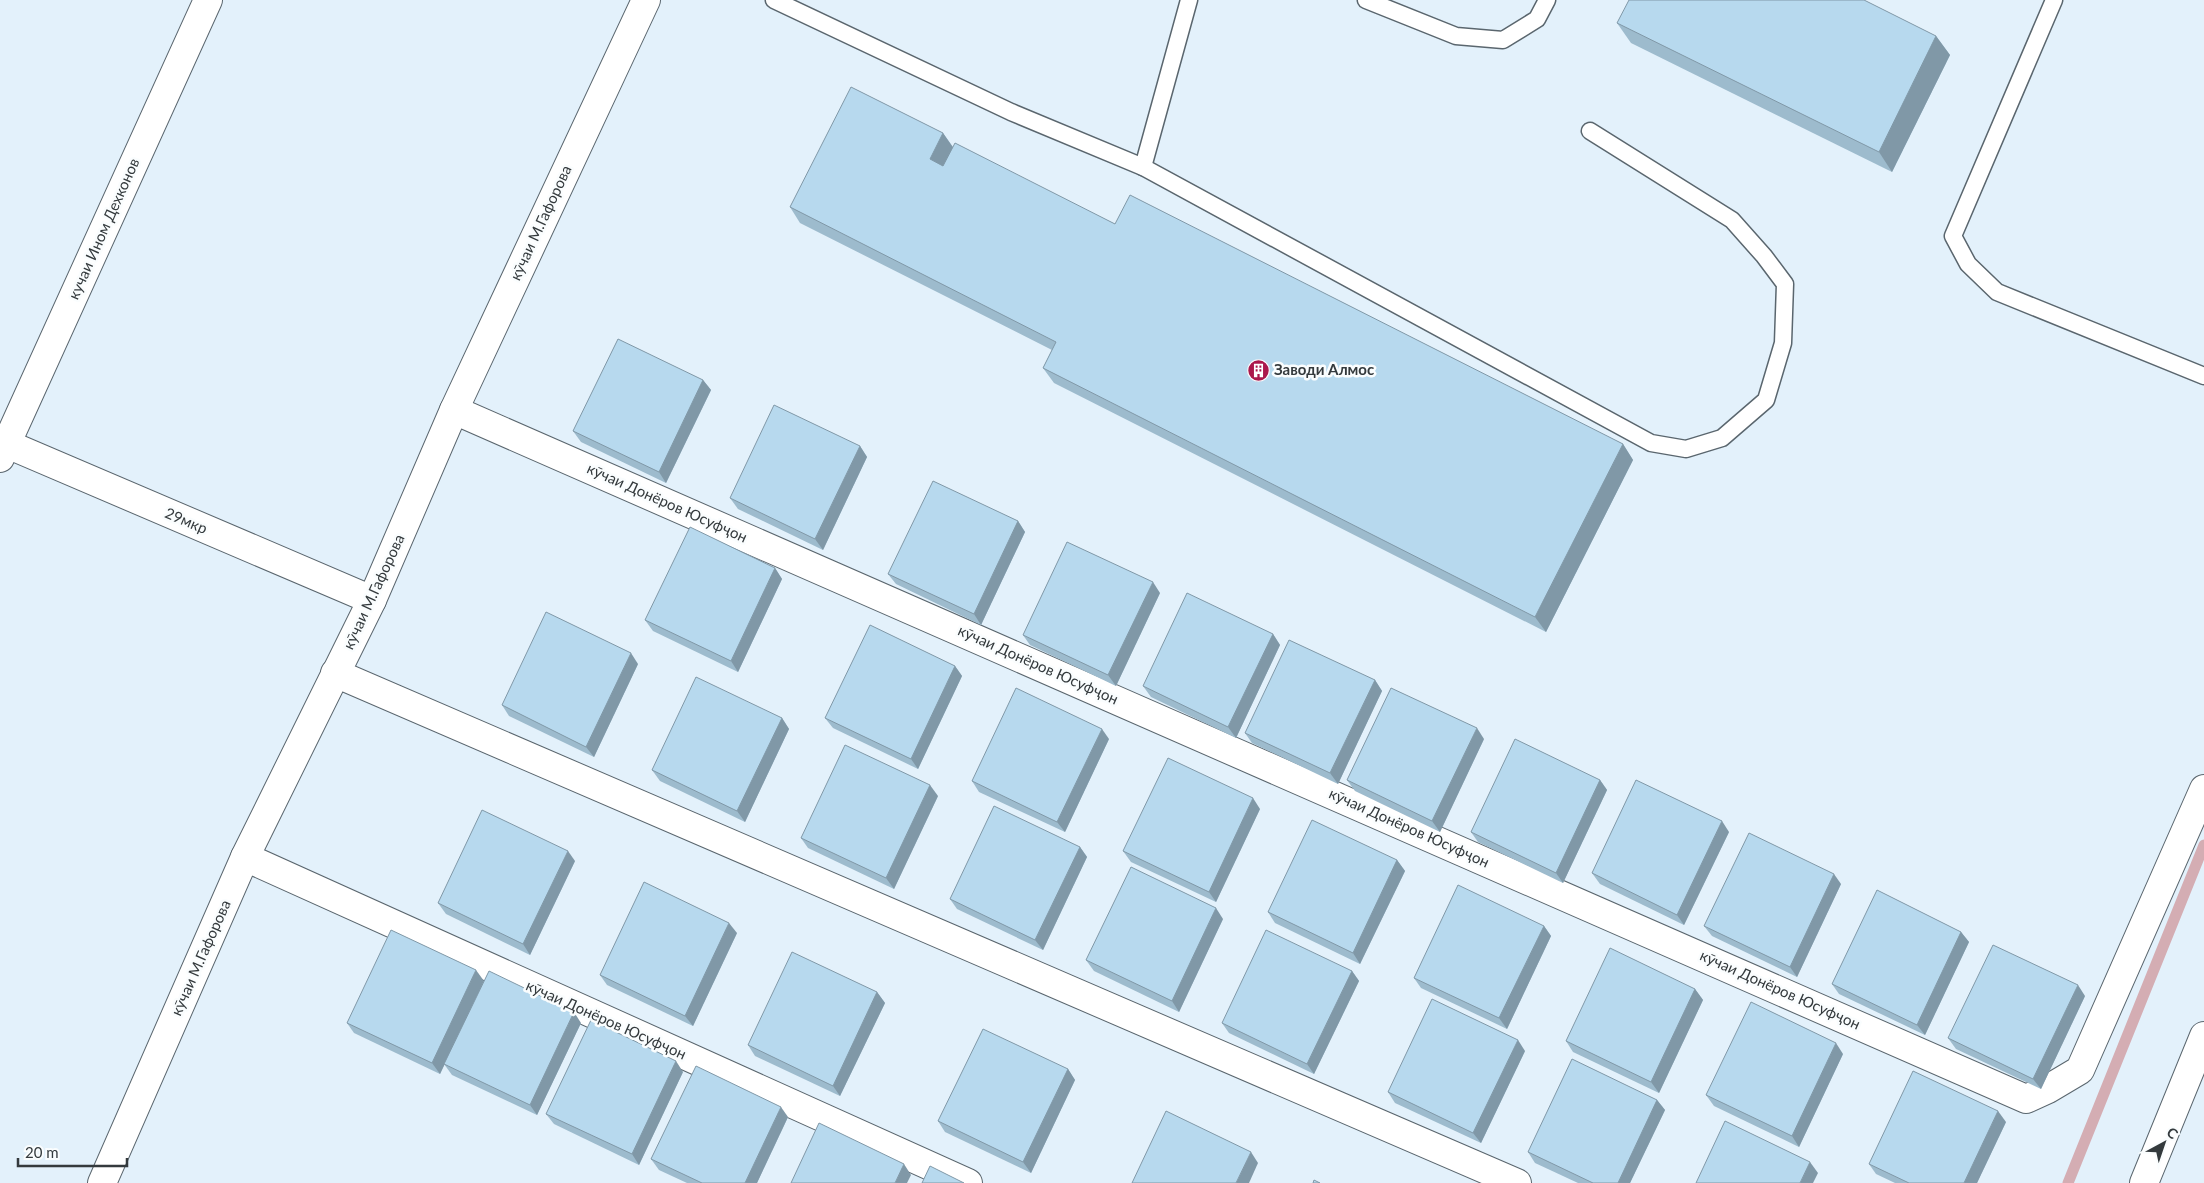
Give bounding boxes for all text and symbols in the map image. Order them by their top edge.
street label: кучаи Ином Дехконов [64,155,142,302]
street label: кӯчаи М.Гафорова [506,162,575,283]
building icon: Заводи Алмос [1246,358,1270,382]
place label: Заводи Алмос [1274,360,1374,378]
street label: кӯчаи Донёров Юсуфҷон [584,459,750,546]
street label: 29мкр [163,503,210,537]
street label: кӯчаи М.Гафорова [339,531,408,652]
street label: кӯчаи Донёров Юсуфҷон [955,621,1121,708]
street label: кӯчаи Донёров Юсуфҷон [1326,784,1492,871]
street label: кӯчаи М.Гафорова [166,897,234,1018]
street label: кӯчаи Донёров Юсуфҷон [1697,946,1863,1033]
street label: кӯчаи Донёров Юсуфҷон [523,976,689,1063]
north arrow [2139,1118,2189,1168]
text: С [2164,1123,2182,1143]
scale bar [18,1136,126,1168]
text: 20 m [25,1143,59,1161]

